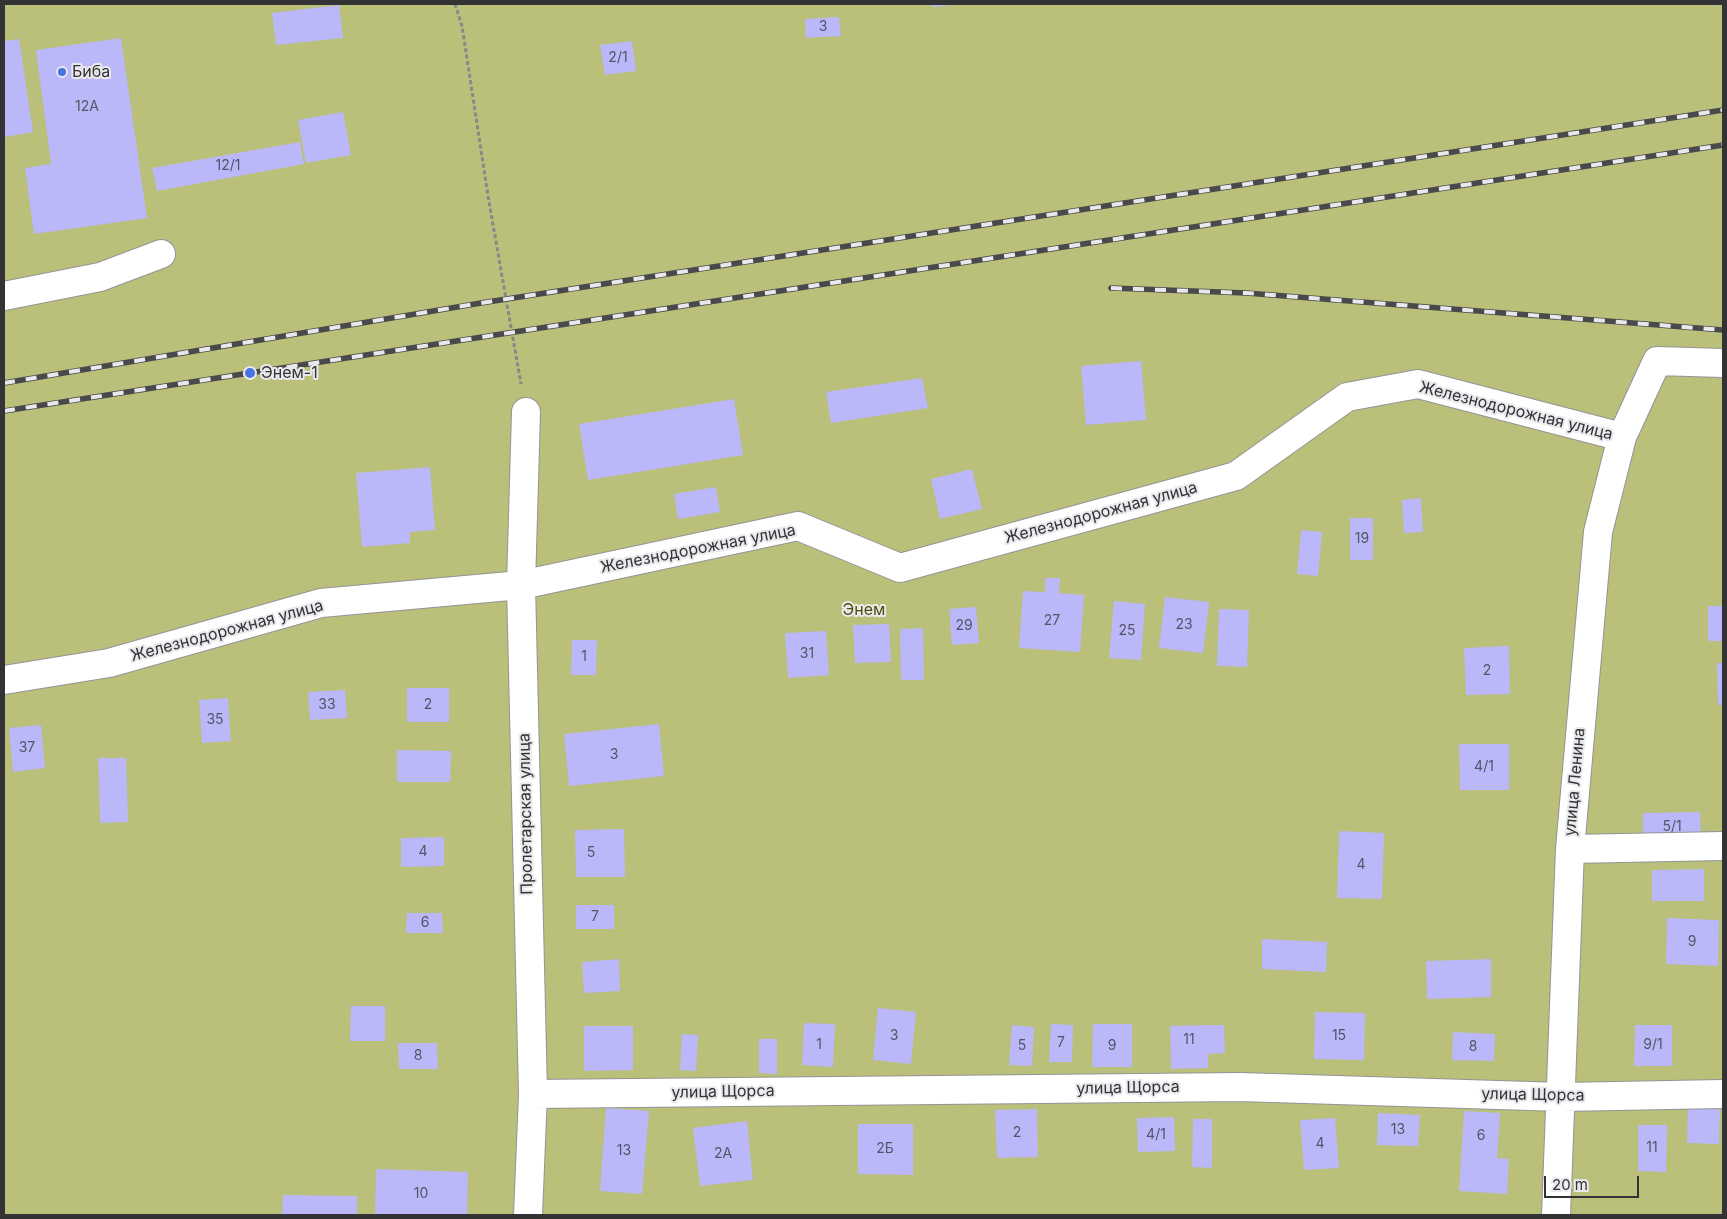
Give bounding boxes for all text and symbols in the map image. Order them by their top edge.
house number: 3 [819,19,827,35]
house number: 2/1 [608,50,628,66]
place label: Биба [72,62,110,82]
marker: Биба [56,66,68,78]
house number: 12А [75,99,99,115]
house number: 12/1 [216,158,240,174]
place label: Энем-1 [261,363,318,383]
marker: Энем-1 [243,366,257,380]
street label: Железнодорожная улица [1417,378,1615,444]
street label: Железнодорожная улица [1003,478,1199,548]
street label: Железнодорожная улица [599,521,797,577]
house number: 19 [1355,531,1369,547]
street label: Железнодорожная улица [129,596,325,666]
park label: Энем [843,600,885,620]
house number: 27 [1044,613,1060,629]
house number: 23 [1175,617,1193,633]
house number: 29 [955,618,973,634]
house number: 25 [1118,623,1136,639]
house number: 31 [800,646,814,662]
house number: 1 [581,649,587,665]
house number: 2 [1483,663,1491,679]
house number: 33 [318,697,336,713]
house number: 2 [424,697,432,713]
house number: 35 [206,712,224,728]
street label: улица Ленина [1561,727,1589,837]
street label: Пролетарская улица [515,733,537,895]
house number: 37 [19,740,35,756]
house number: 3 [610,747,618,763]
house number: 4/1 [1474,759,1494,775]
house number: 5/1 [1662,819,1682,835]
house number: 4 [418,844,428,860]
house number: 5 [587,845,595,861]
house number: 4 [1356,857,1366,873]
house number: 7 [591,909,599,925]
house number: 6 [421,915,429,931]
house number: 9 [1688,934,1696,950]
house number: 3 [890,1028,898,1044]
house number: 15 [1332,1028,1346,1044]
house number: 11 [1183,1032,1195,1048]
house number: 7 [1057,1035,1065,1051]
house number: 1 [816,1037,822,1053]
house number: 9/1 [1643,1037,1663,1053]
house number: 5 [1018,1038,1026,1054]
house number: 9 [1108,1038,1116,1054]
house number: 8 [1469,1039,1477,1055]
house number: 8 [414,1048,422,1064]
street label: улица Щорса [1076,1078,1180,1098]
street label: улица Щорса [671,1082,775,1102]
street label: улица Щорса [1481,1085,1585,1105]
house number: 13 [1391,1122,1405,1138]
house number: 2 [1013,1125,1021,1141]
house number: 4/1 [1146,1127,1166,1143]
house number: 6 [1477,1128,1485,1144]
house number: 4 [1315,1136,1325,1152]
house number: 11 [1646,1140,1658,1156]
house number: 2Б [876,1141,894,1157]
house number: 13 [617,1143,631,1159]
house number: 2А [714,1146,732,1162]
scale bar [1547,1166,1642,1198]
text: 20 m [1552,1175,1588,1194]
house number: 10 [414,1186,428,1202]

